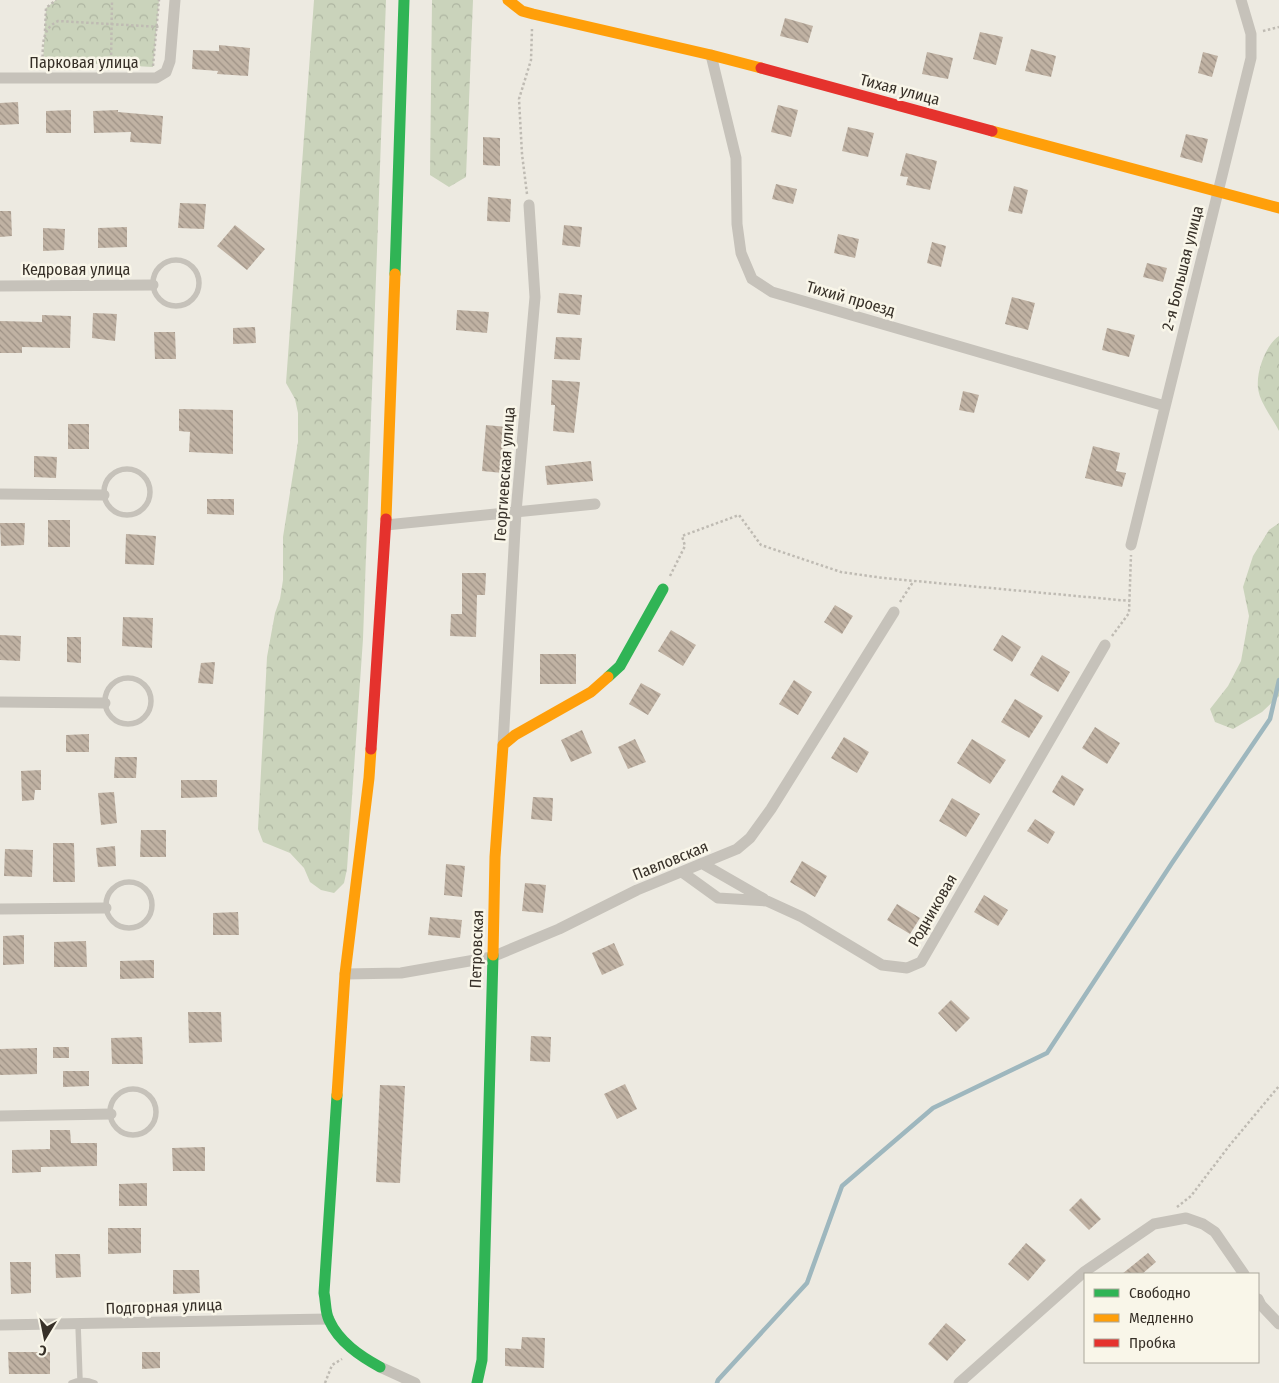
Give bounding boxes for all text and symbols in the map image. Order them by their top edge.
street label: Парковая улица [29,53,139,72]
street label: Тихая улица [858,70,942,109]
street label: 2-я Большая улица [1158,204,1207,332]
street label: Кедровая улица [22,260,130,279]
street label: Тихий проезд [804,277,897,320]
street label: Георгиевская улица [490,406,519,542]
street label: Павловская [630,837,711,884]
street label: Родниковая [904,871,961,950]
street label: Петровская [466,909,487,989]
legend [1084,1273,1259,1363]
text: Свободно [1129,1284,1191,1302]
street label: Подгорная улица [105,1295,223,1318]
text: Медленно [1129,1309,1194,1327]
north arrow [20,1313,70,1363]
text: Пробка [1129,1334,1176,1352]
text: С [37,1341,48,1359]

